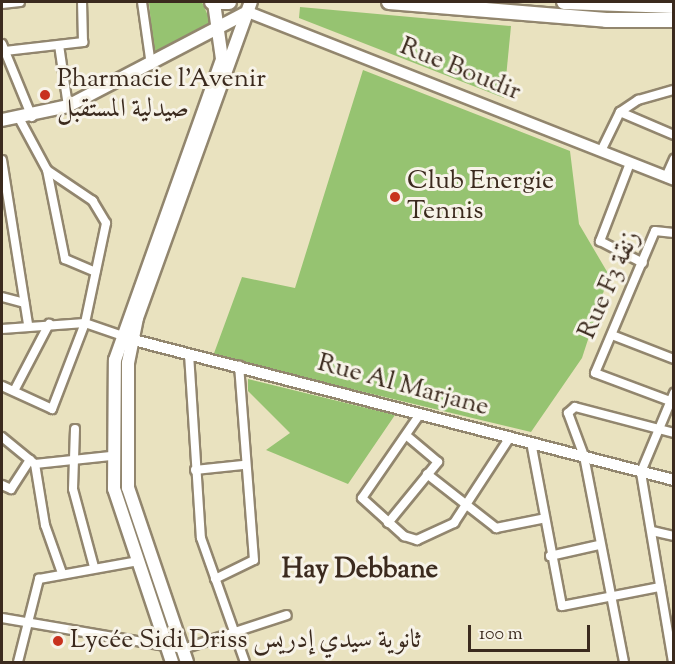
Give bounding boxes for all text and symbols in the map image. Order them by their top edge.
street label: Rue Boudir [395,32,525,108]
place label: Pharmacie l’Avenir صيدلية المستقبل [57,64,266,125]
marker: Pharmacie l’Avenir صيدلية المستقبل [38,88,52,102]
place label: Club Energie Tennis [407,166,554,228]
marker: Club Energie Tennis [388,190,402,204]
street label: Rue F3 زنقة [572,226,648,344]
street label: Rue Al Marjane [314,348,492,424]
district label: Hay Debbane [282,555,438,587]
scale bar [471,613,592,651]
text: 100 m [479,622,523,648]
place label: Lycée Sidi Driss ثانوية سيدي إدريس [70,625,421,657]
marker: Lycée Sidi Driss ثانوية سيدي إدريس [51,634,65,648]

